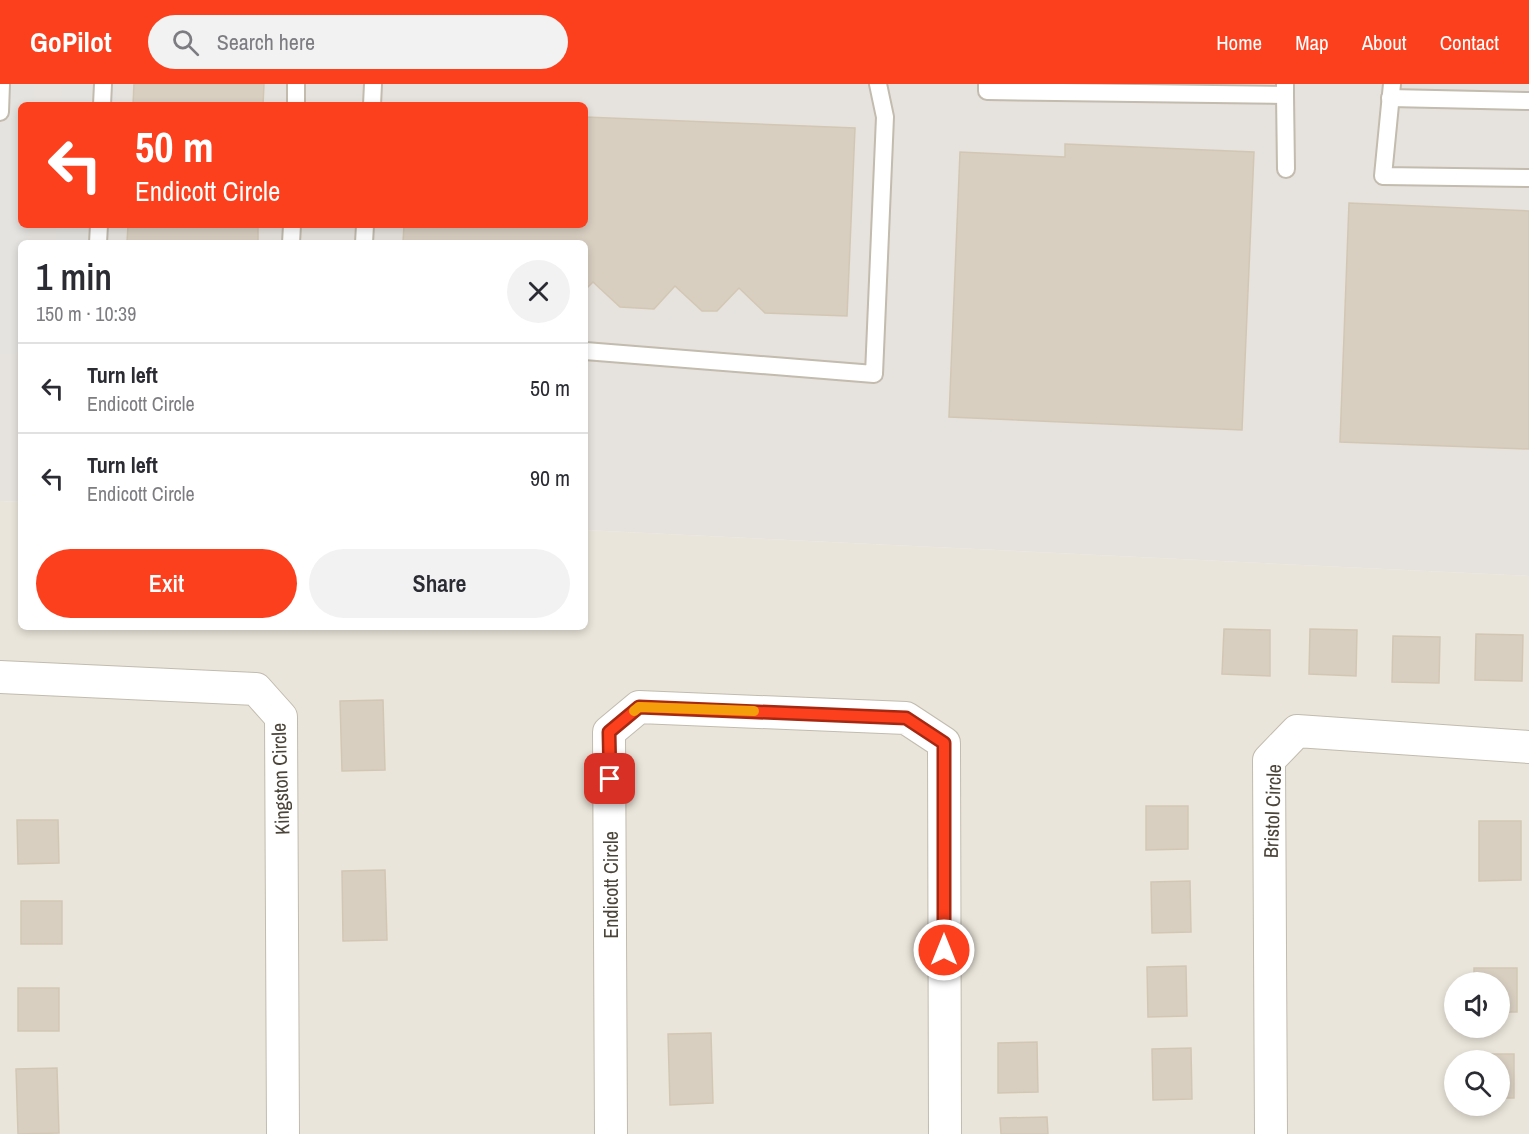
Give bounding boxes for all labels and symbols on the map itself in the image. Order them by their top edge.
street label: Kingston Circle [265,723,295,835]
pin [584,753,635,804]
street label: Bristol Circle [1257,764,1287,858]
street label: Endicott Circle [597,831,624,939]
position arrow [912,918,976,982]

